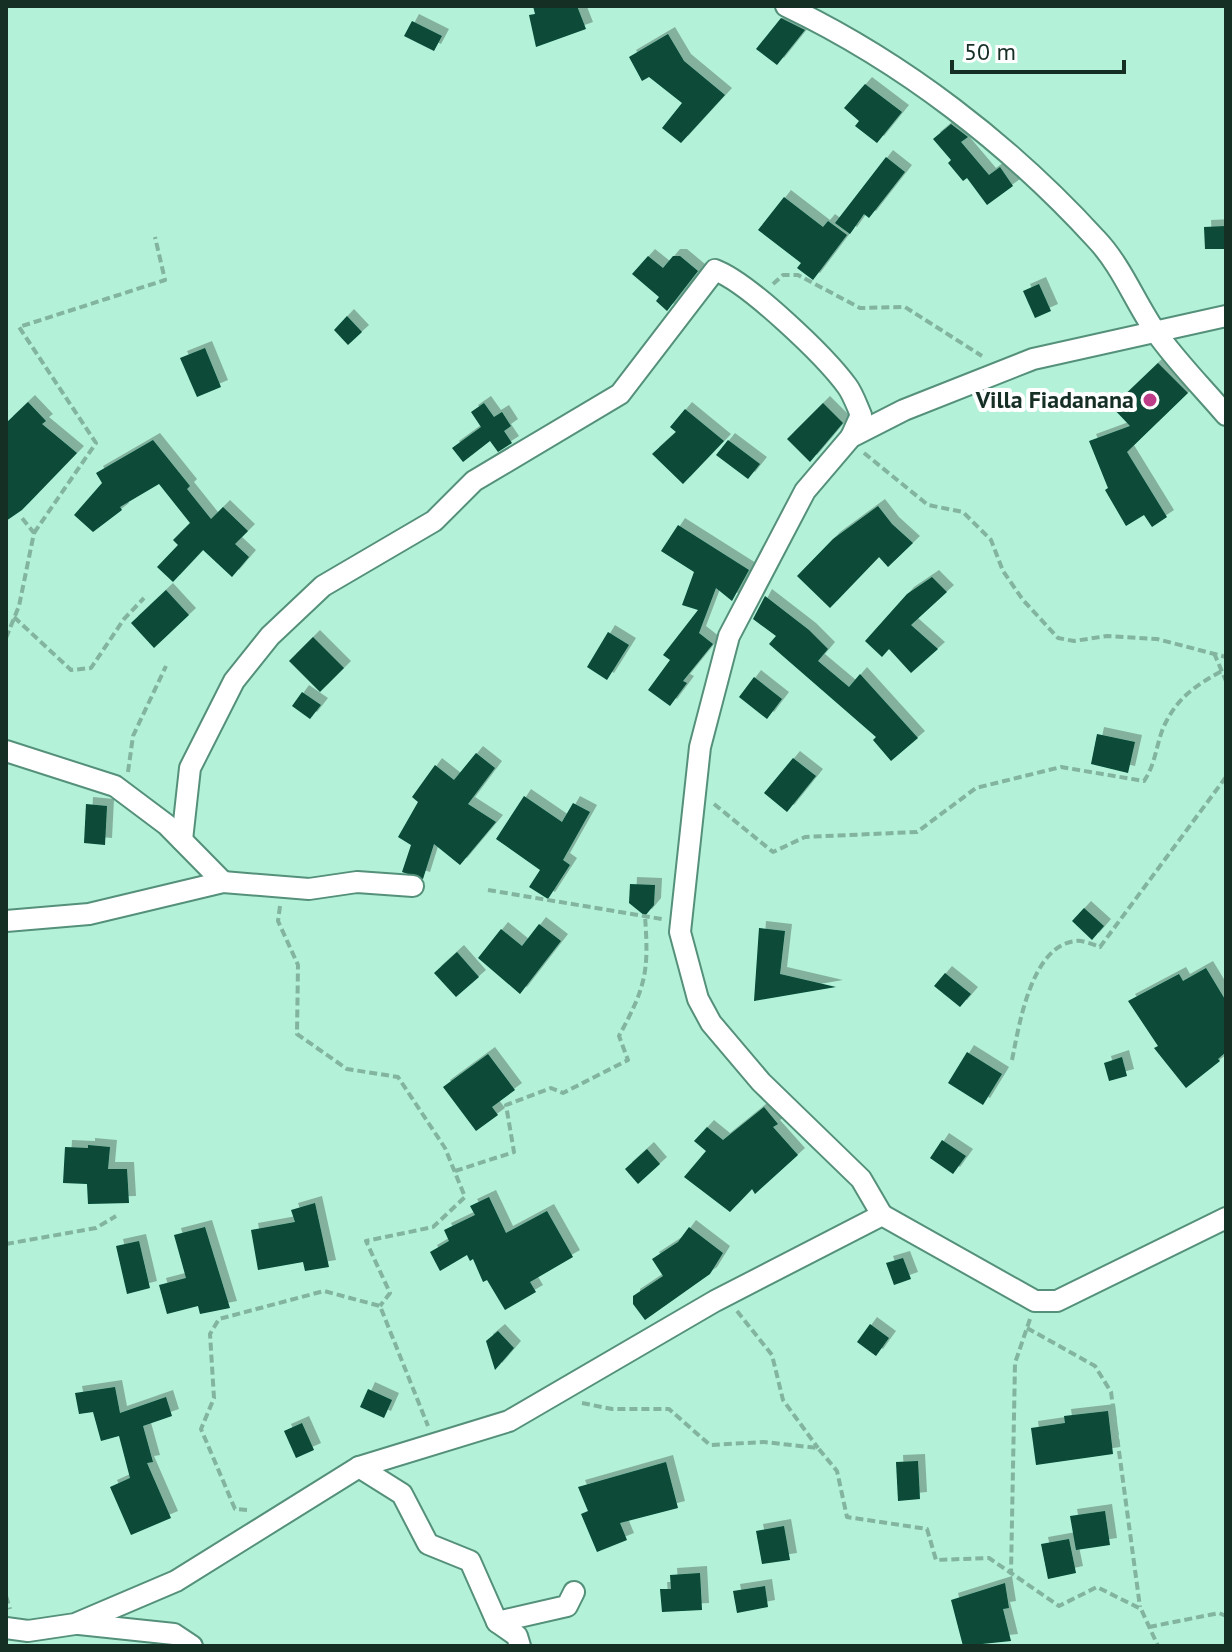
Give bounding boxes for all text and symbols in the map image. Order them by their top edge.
scale bar [952,24,1124,74]
text: 50 m [964,36,1016,67]
place label: Villa Fiadanana [975,384,1134,415]
marker: Villa Fiadanana [1141,391,1159,409]

